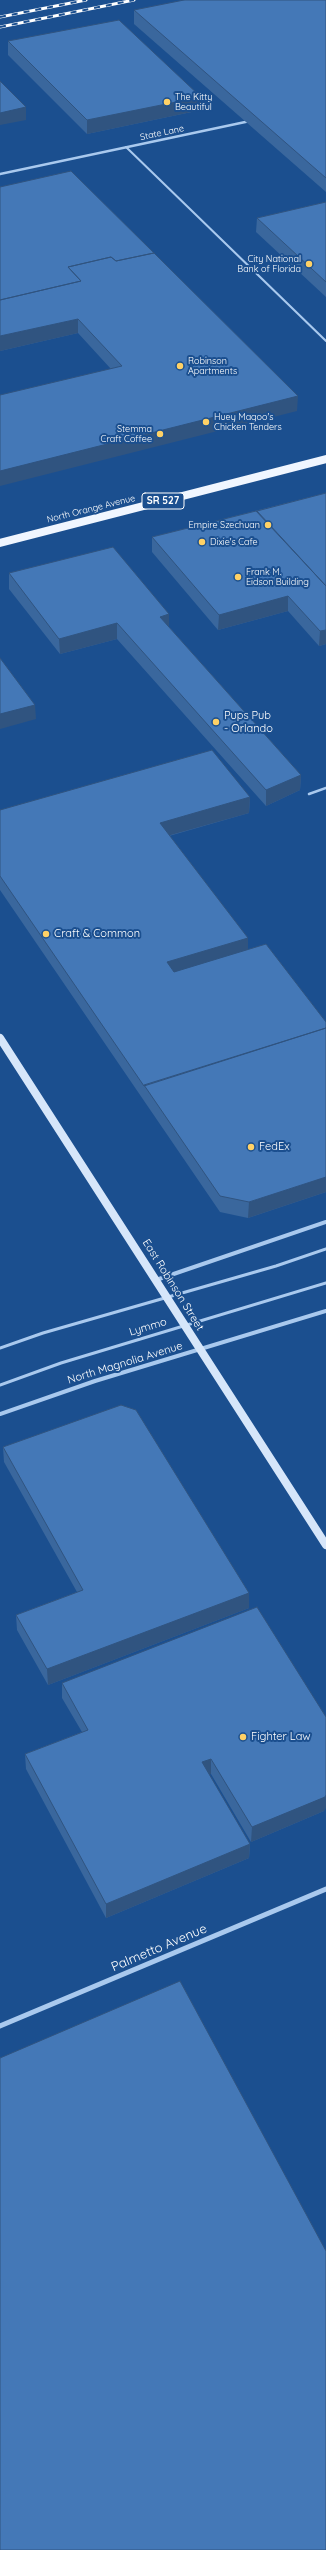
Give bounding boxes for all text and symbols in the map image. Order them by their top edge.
place label: The Kitty Beautiful [175,92,212,113]
marker: The Kitty Beautiful [162,97,172,107]
street label: State Lane [139,123,185,143]
place label: City National Bank of Florida [237,254,301,275]
marker: City National Bank of Florida [304,259,314,269]
place label: Robinson Apartments [188,356,237,377]
marker: Robinson Apartments [175,361,185,371]
place label: Huey Magoo's Chicken Tenders [214,412,282,433]
marker: Huey Magoo's Chicken Tenders [201,417,211,427]
place label: Stemma Craft Coffee [101,424,152,445]
marker: Stemma Craft Coffee [155,429,165,439]
street label: North Orange Avenue [46,493,136,525]
road number: SR 527 [142,493,184,509]
place label: Empire Szechuan [189,520,260,530]
marker: Empire Szechuan [263,520,273,530]
marker: Dixie's Cafe [197,537,207,547]
place label: Dixie's Cafe [210,537,257,547]
place label: Frank M. Eidson Building [246,567,309,588]
marker: Frank M. Eidson Building [233,572,243,582]
place label: Pups Pub - Orlando [224,709,273,735]
marker: Pups Pub - Orlando [211,717,221,727]
place label: Craft & Common [54,927,140,941]
marker: Craft & Common [41,929,51,939]
place label: FedEx [259,1140,290,1154]
marker: FedEx [246,1142,256,1152]
street label: East Robinson Street [139,1237,207,1333]
street label: Lymmo [128,1315,168,1339]
street label: North Magnolia Avenue [66,1339,184,1387]
place label: Fighter Law [251,1730,311,1744]
marker: Fighter Law [238,1732,248,1742]
street label: Palmetto Avenue [109,1921,209,1975]

